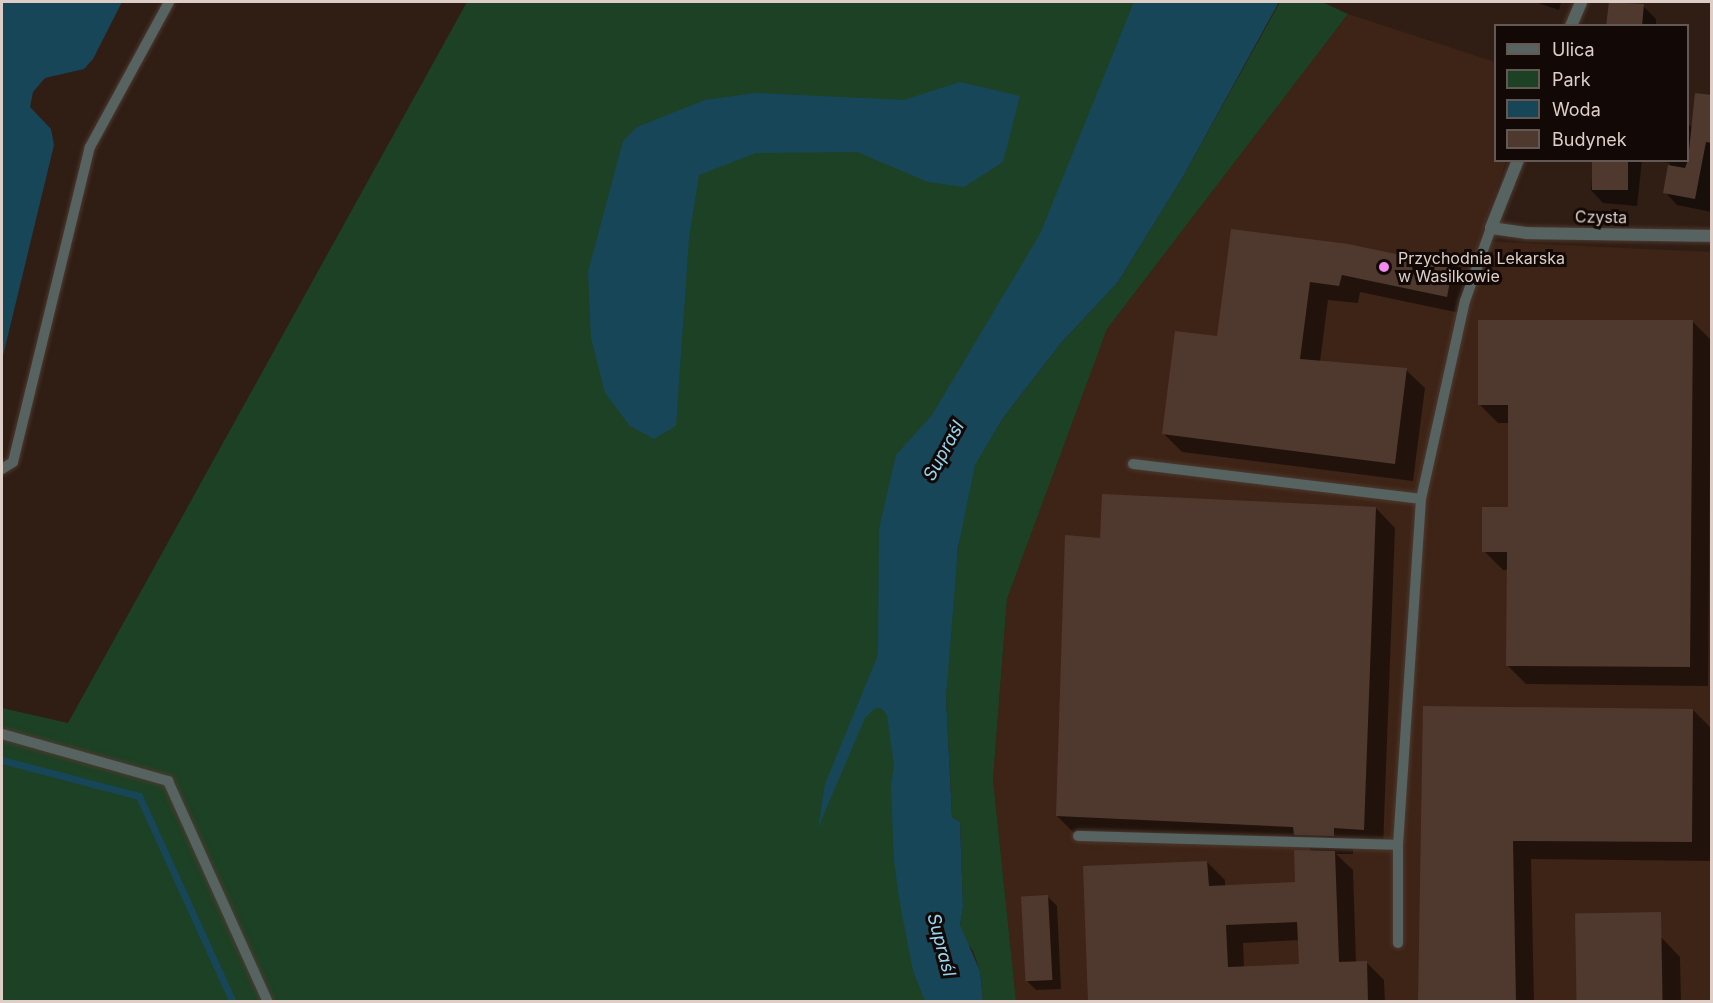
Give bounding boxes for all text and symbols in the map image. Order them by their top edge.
legend [1494,24,1689,162]
text: Ulica [1552,39,1595,60]
text: Park [1552,69,1591,90]
text: Woda [1552,99,1601,120]
text: Budynek [1552,129,1627,150]
street label: Czysta [1575,207,1627,227]
place label: Przychodnia Lekarska w Wasilkowie [1398,248,1565,286]
marker: Przychodnia Lekarska w Wasilkowie [1375,258,1393,276]
water label: Supraśl [919,418,969,484]
water label: Supraśl [922,911,960,979]

